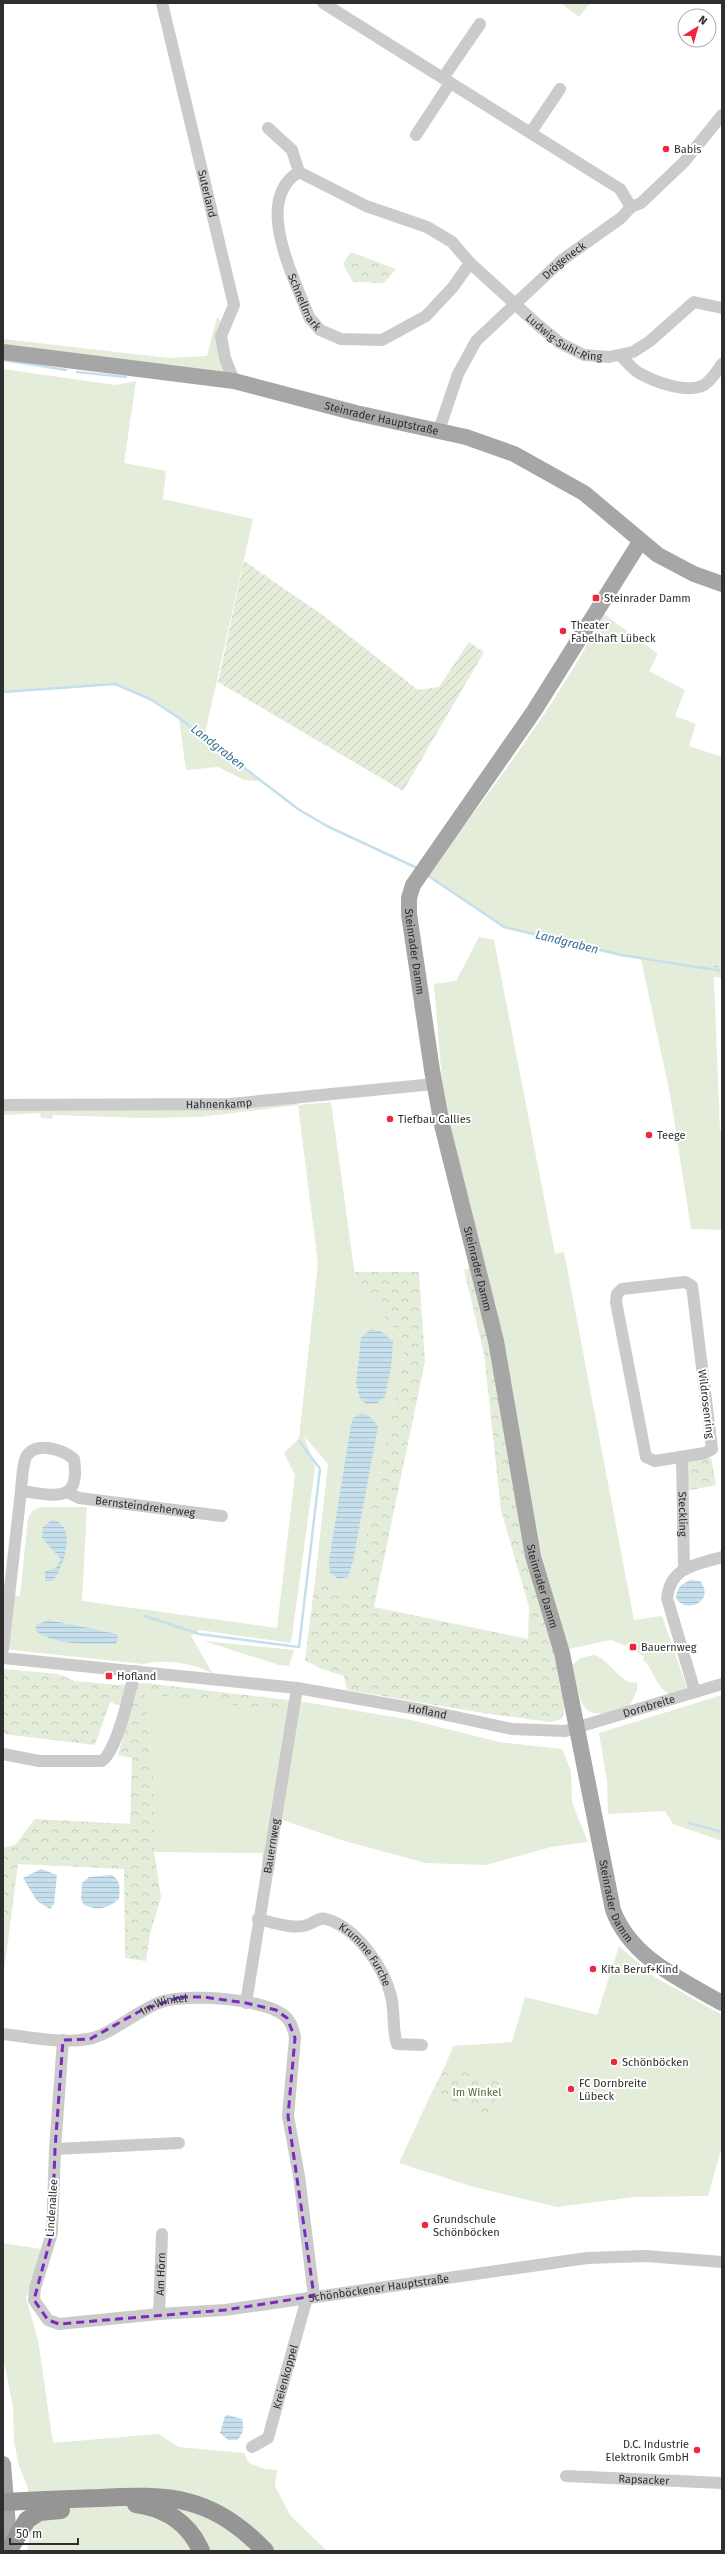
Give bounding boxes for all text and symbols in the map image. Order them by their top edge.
north arrow [677,8,717,48]
text: N [696,13,710,28]
place label: Babis [674,143,701,156]
marker: Babis [661,144,671,154]
street label: Suterland [195,168,219,219]
street label: Drögeneck [539,239,588,282]
street label: Schnellmark [286,271,324,333]
street label: Ludwig-Suhl-Ring [523,311,603,363]
street label: Steinrader Hauptstraße [323,398,440,437]
place label: Steinrader Damm [604,592,691,605]
marker: Steinrader Damm [591,593,601,603]
place label: Theater Fabelhaft Lübeck [571,619,656,645]
marker: Theater Fabelhaft Lübeck [558,626,568,636]
water label: Landgraben [188,722,248,772]
street label: Steinrader Damm [403,909,427,995]
water label: Landgraben [534,927,600,957]
street label: Hahnenkamp [186,1095,253,1111]
place label: Tiefbau Callies [398,1113,471,1126]
marker: Tiefbau Callies [385,1114,395,1124]
place label: Teege [657,1129,686,1142]
marker: Teege [644,1130,654,1140]
street label: Steinrader Damm [461,1225,495,1313]
street label: Wildrosenring [695,1369,717,1439]
street label: Steckling [676,1491,690,1537]
street label: Bernsteindreherweg [95,1494,196,1519]
street label: Steinrader Damm [525,1543,561,1630]
place label: Bauernweg [641,1641,697,1654]
marker: Bauernweg [628,1642,638,1652]
place label: Hofland [117,1670,156,1683]
marker: Hofland [104,1671,114,1681]
street label: Dornbreite [621,1692,676,1720]
street label: Hofland [407,1701,448,1721]
street label: Bauernweg [261,1817,282,1874]
street label: Steinrader Damm [597,1859,636,1945]
street label: Krumme Furche [337,1920,394,1988]
place label: Kita Beruf+Kind [601,1963,678,1976]
marker: Kita Beruf+Kind [588,1964,598,1974]
street label: Im Winkel [138,1991,188,2017]
place label: Schönböcken [622,2056,689,2069]
marker: Schönböcken [609,2057,619,2067]
place label: FC Dornbreite Lübeck [579,2077,647,2103]
marker: FC Dornbreite Lübeck [566,2084,576,2094]
park label: Im Winkel [453,2086,501,2099]
street label: Lindenallee [43,2178,61,2238]
place label: Grundschule Schönböcken [433,2213,500,2239]
marker: Grundschule Schönböcken [420,2220,430,2230]
street label: Am Hörn [153,2252,168,2296]
street label: Schönböckener Hauptstraße [308,2271,450,2304]
street label: Kreienkoppel [270,2343,300,2410]
place label: D.C. Industrie Elektronik GmbH [606,2438,689,2464]
marker: D.C. Industrie Elektronik GmbH [692,2445,702,2455]
street label: Rapsacker [618,2472,671,2487]
scale bar [10,2520,78,2546]
text: 50 m [16,2527,42,2541]

